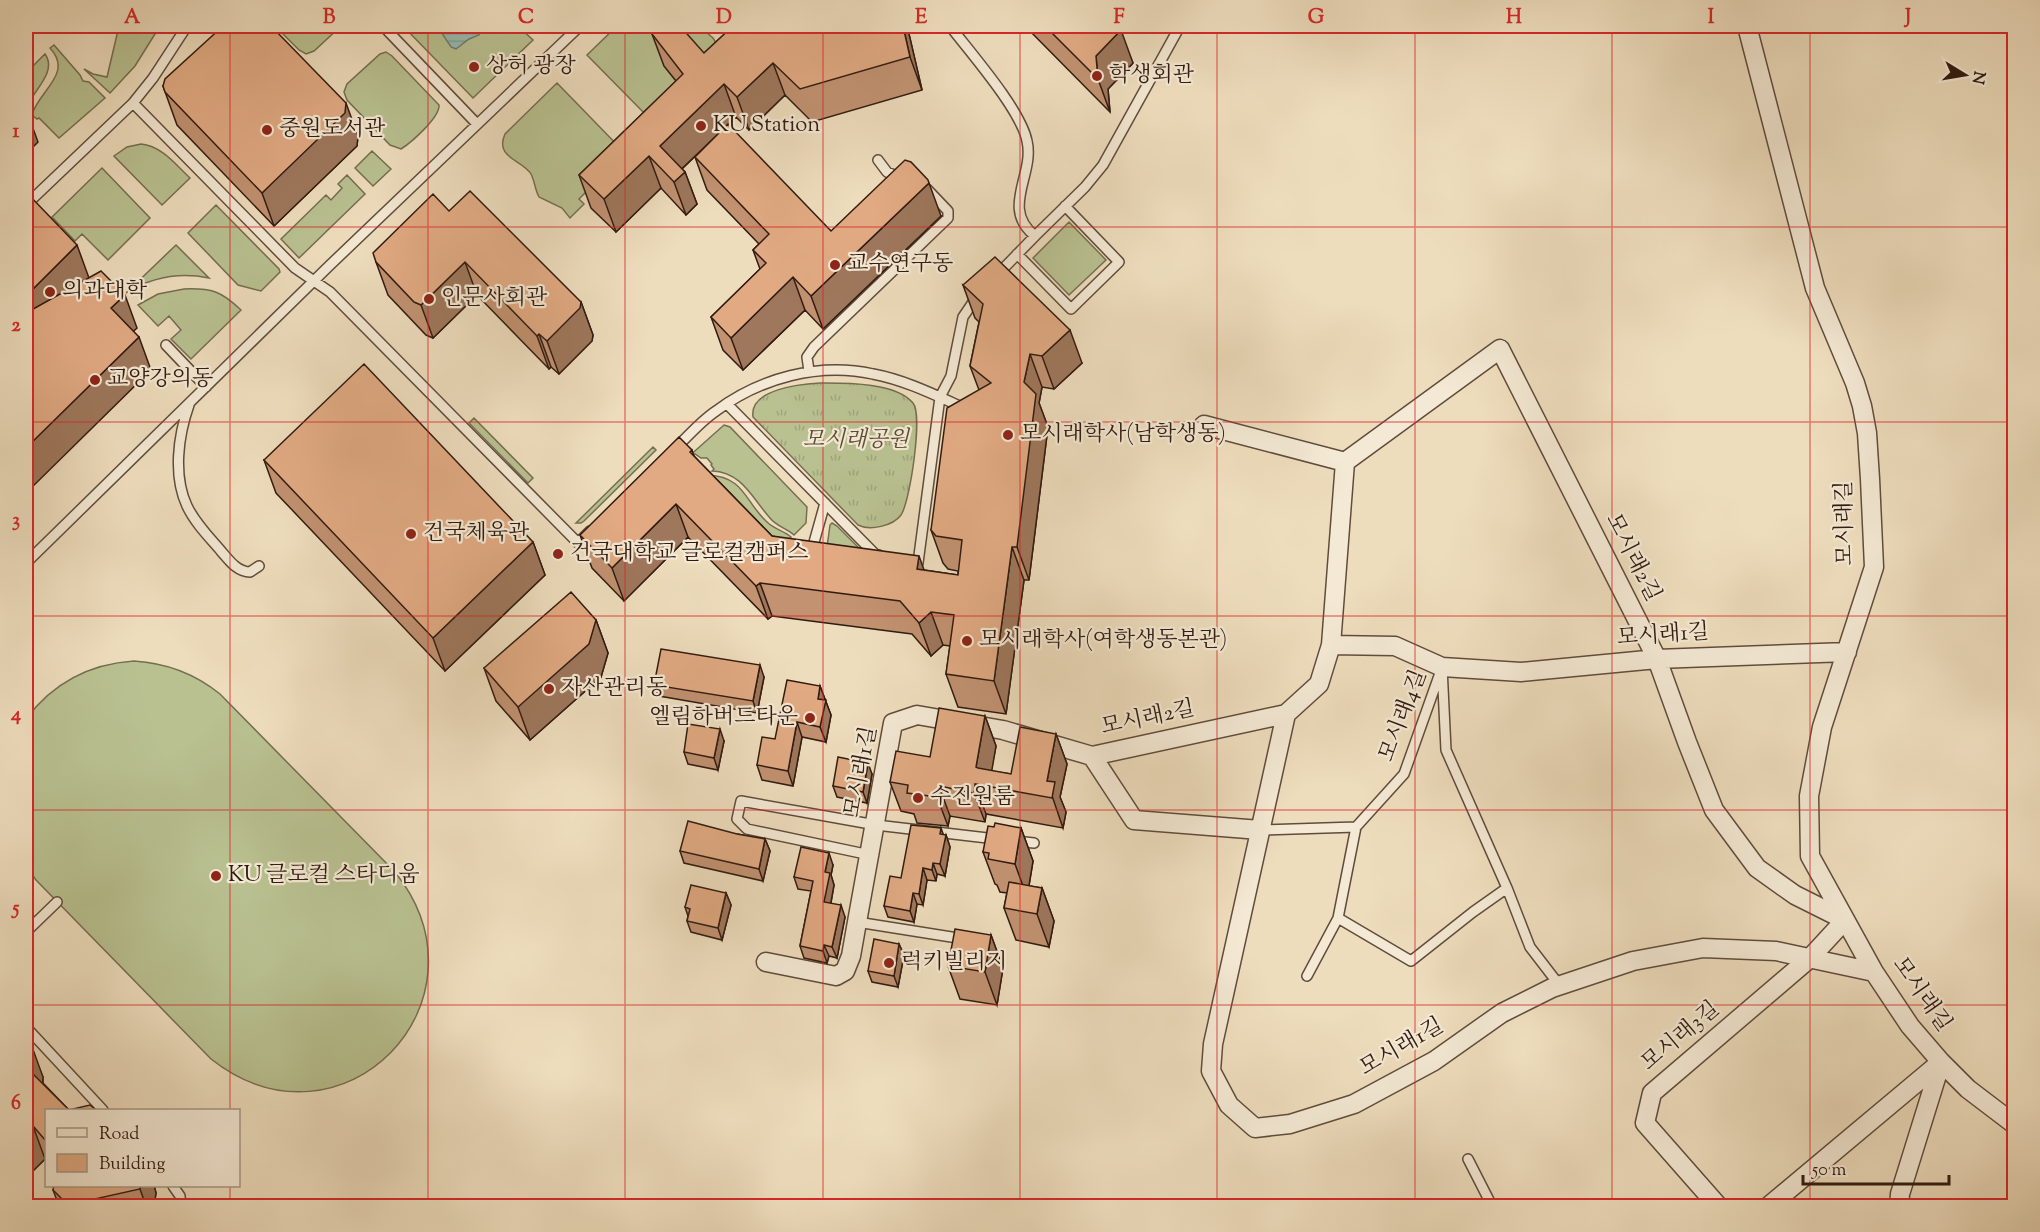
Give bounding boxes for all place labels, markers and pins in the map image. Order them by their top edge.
place label: 상허 광장 [486,51,576,83]
marker: 상허 광장 [467,60,481,74]
place label: 학생회관 [1109,60,1195,92]
marker: 학생회관 [1090,69,1104,83]
place label: KU Station [713,110,820,142]
place label: 중원도서관 [279,114,386,146]
marker: KU Station [694,119,708,133]
marker: 중원도서관 [260,123,274,137]
place label: 교수연구동 [847,249,953,281]
marker: 교수연구동 [828,258,842,272]
place label: 의과대학 [62,276,148,308]
place label: 인문사회관 [441,283,548,315]
marker: 의과대학 [43,285,57,299]
marker: 인문사회관 [422,292,436,306]
place label: 교양강의동 [107,364,213,396]
marker: 교양강의동 [88,373,102,387]
place label: 모시래학사(남학생동) [1020,419,1226,451]
marker: 모시래학사(남학생동) [1001,428,1015,442]
place label: 건국체육관 [423,518,530,550]
marker: 건국체육관 [404,527,418,541]
place label: 건국대학교 글로컬캠퍼스 [570,538,808,570]
marker: 건국대학교 글로컬캠퍼스 [551,547,565,561]
place label: 모시래학사(여학생동본관) [979,625,1227,657]
marker: 모시래학사(여학생동본관) [960,634,974,648]
place label: 자산관리동 [561,673,667,705]
marker: 자산관리동 [542,682,556,696]
place label: 엘림하버드타운 [649,702,798,734]
marker: 엘림하버드타운 [803,711,817,725]
place label: 수진원룸 [930,782,1015,814]
marker: 수진원룸 [911,791,925,805]
place label: KU 글로컬 스타디움 [228,860,420,892]
marker: KU 글로컬 스타디움 [209,869,223,883]
place label: 럭키빌리지 [901,947,1007,979]
marker: 럭키빌리지 [882,956,896,970]

